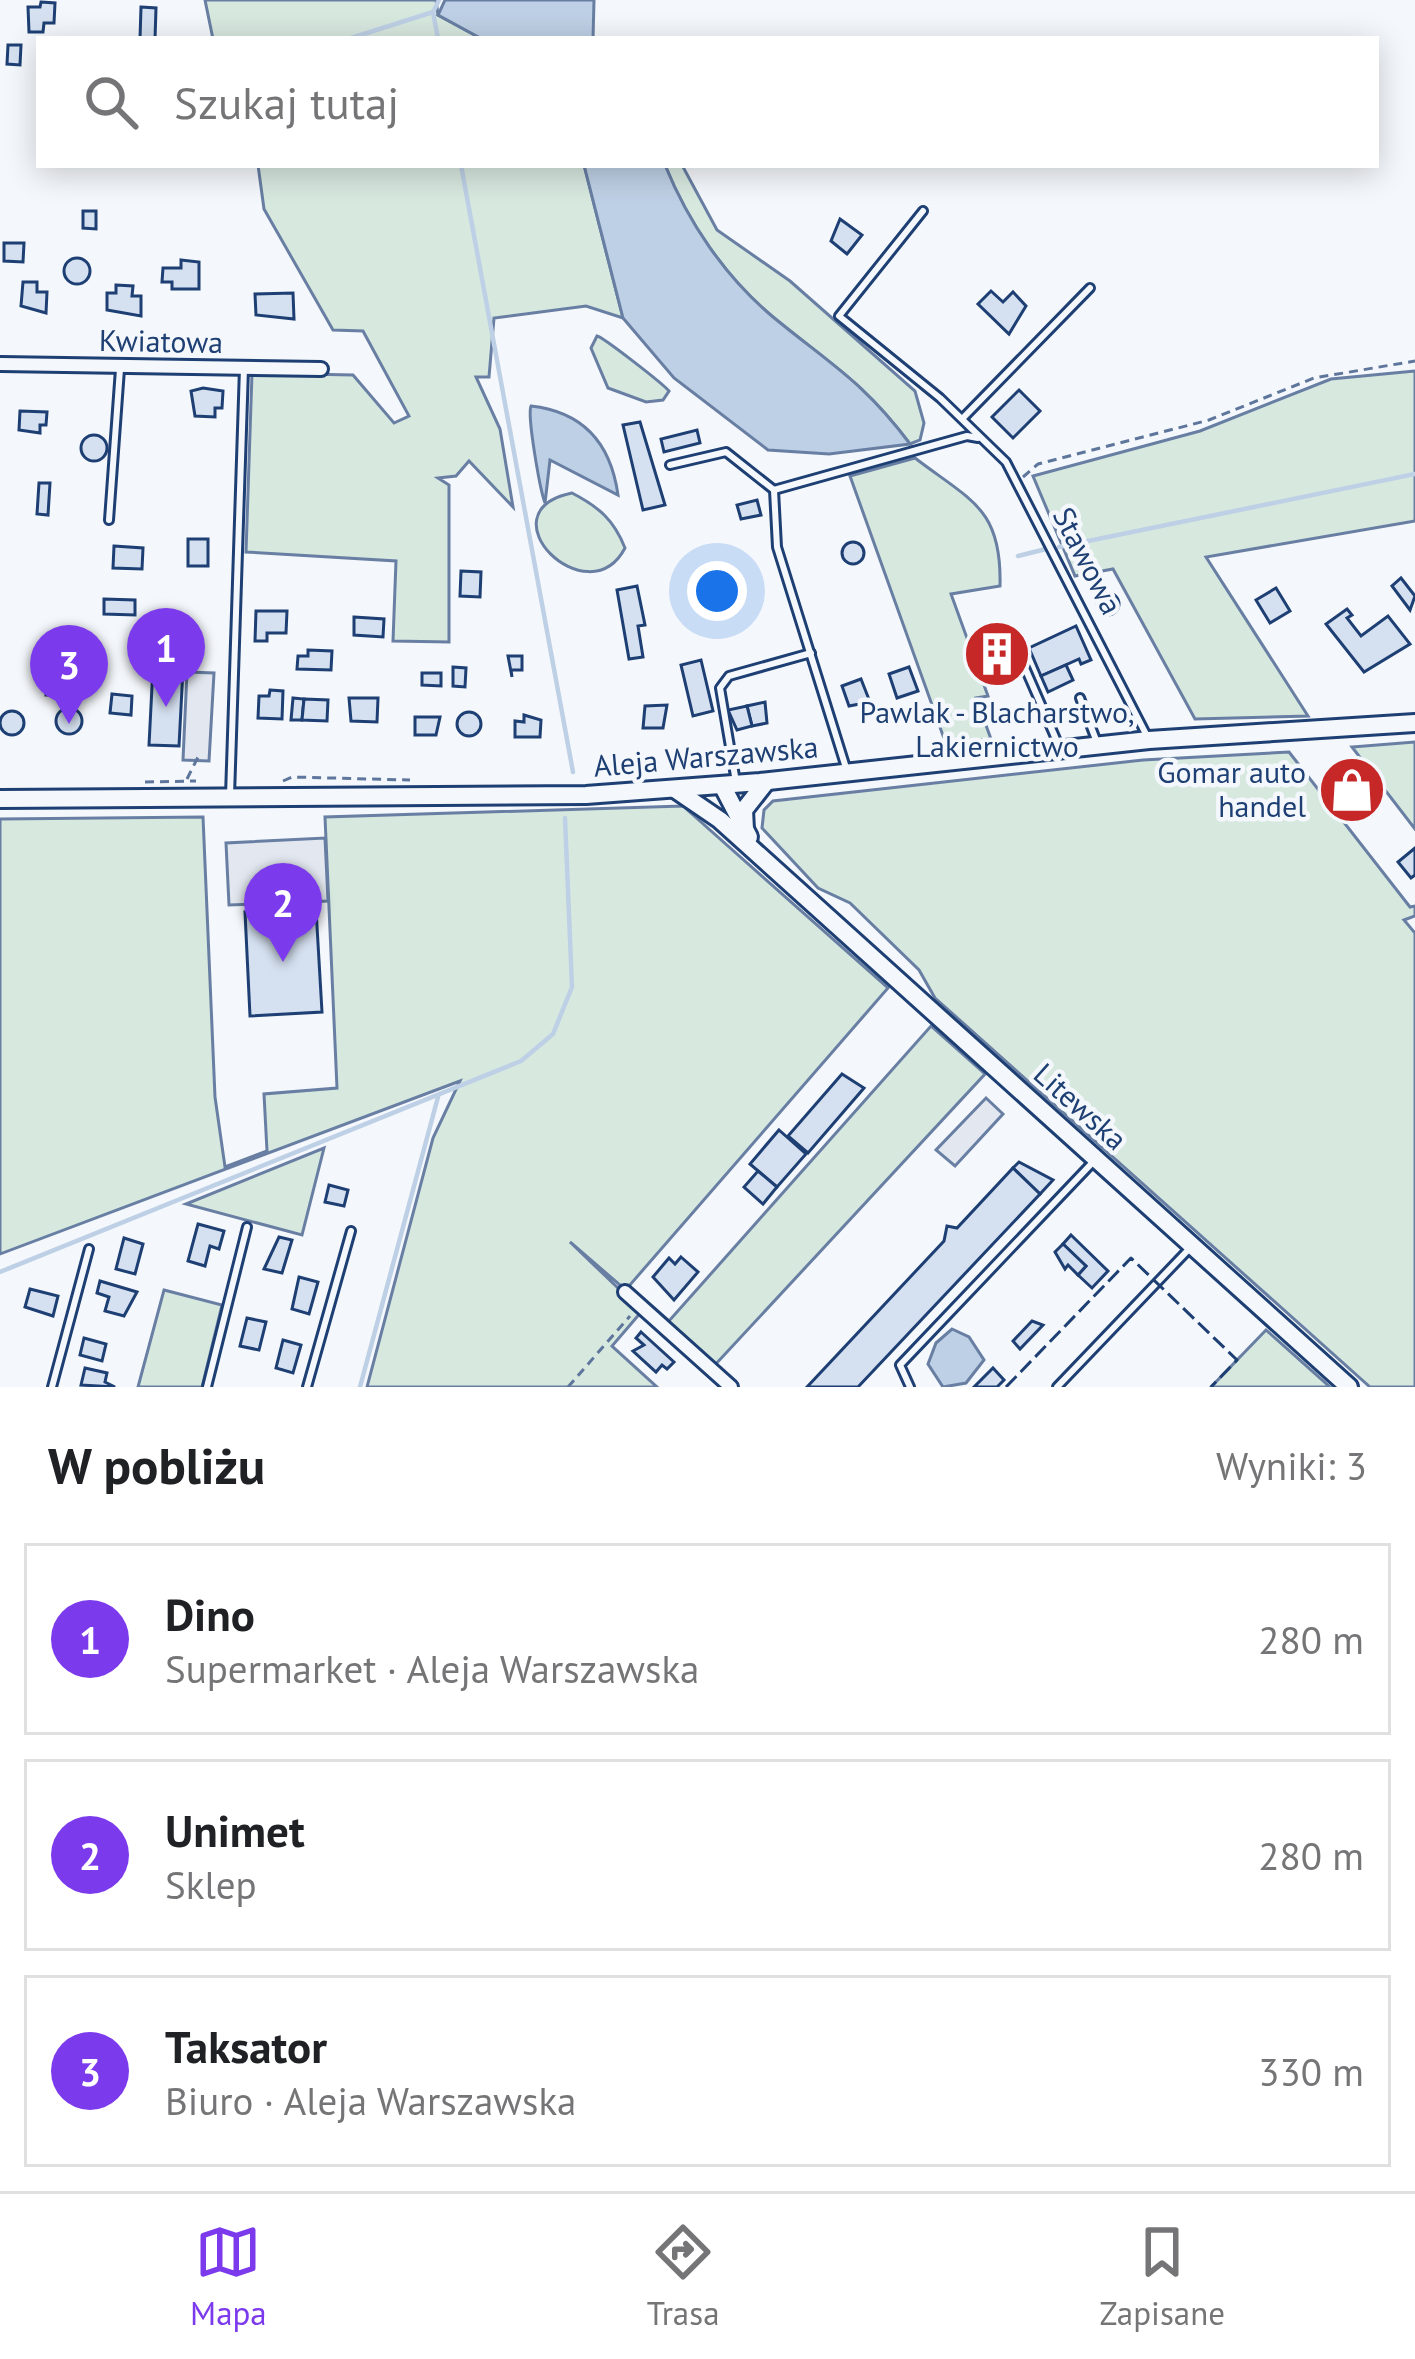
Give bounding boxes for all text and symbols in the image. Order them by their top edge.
search box [36,36,1379,168]
icon: search [78,69,144,135]
text: Szukaj tutaj [174,73,399,131]
street label: Kwiatowa [99,320,223,361]
street label: Stawowa [1045,500,1132,621]
your location [687,561,747,621]
pin: 1 [127,608,205,707]
building icon: Pawlak - Blacharstwo, Lakiernictwo [962,619,1032,689]
pin: 3 [30,625,108,724]
place label: Pawlak - Blacharstwo, Lakiernictwo [860,692,1134,765]
street label: Aleja Warszawska [592,726,820,785]
place label: Gomar auto handel [1157,752,1306,825]
shop icon: Gomar auto handel [1317,755,1387,825]
pin: 2 [244,863,322,962]
street label: Litewska [1026,1054,1136,1158]
text: W pobliżu [48,1432,265,1498]
text: Wyniki: 3 [1216,1440,1367,1491]
text: Dino [165,1585,255,1643]
text: 1 [79,1614,101,1665]
text: 280 m [1258,1614,1364,1665]
text: Supermarket · Aleja Warszawska [165,1643,699,1694]
text: Unimet [165,1801,305,1859]
text: 2 [79,1830,101,1881]
text: 280 m [1258,1830,1364,1881]
text: Sklep [165,1859,257,1910]
text: Taksator [165,2017,327,2075]
text: 3 [79,2046,101,2097]
text: 330 m [1258,2046,1364,2097]
text: Biuro · Aleja Warszawska [165,2075,576,2126]
tab: Mapa [190,2219,267,2334]
tab: Trasa [647,2219,720,2334]
tab: Zapisane [1100,2219,1225,2334]

